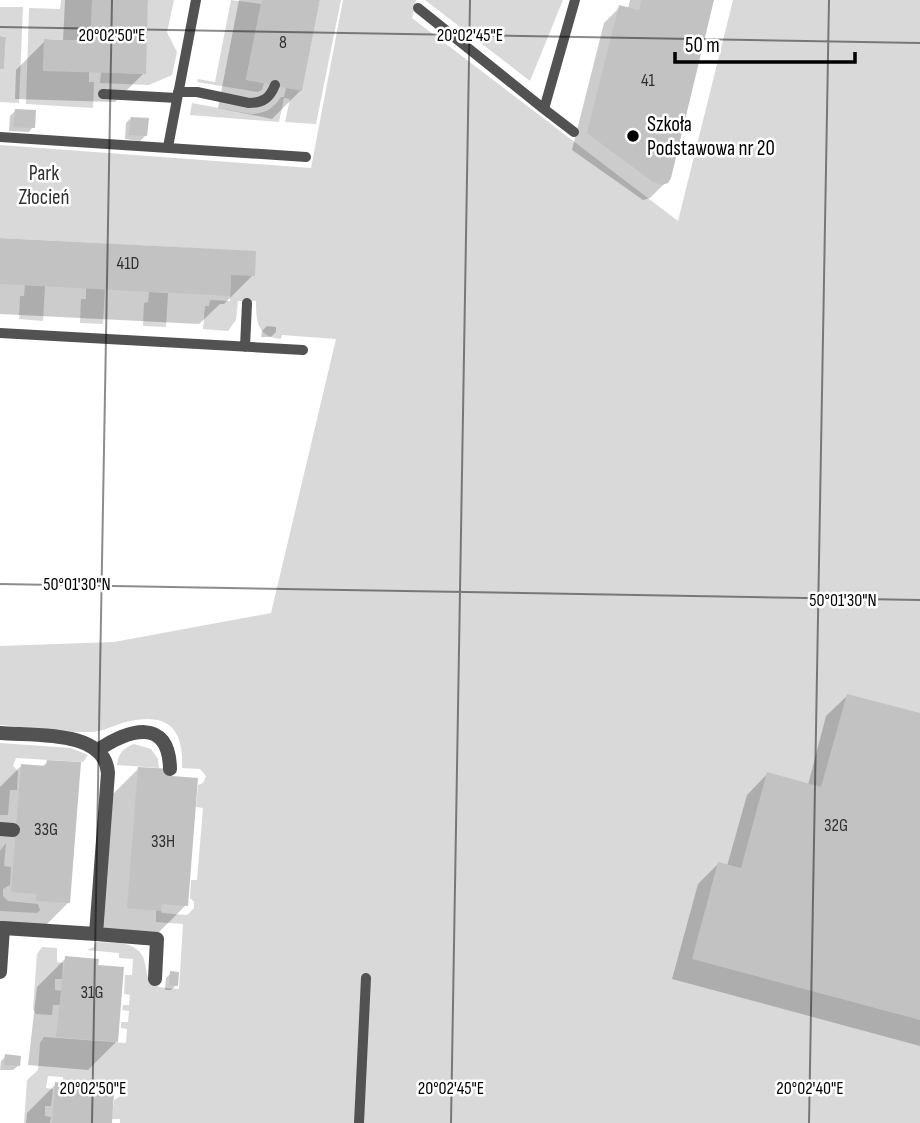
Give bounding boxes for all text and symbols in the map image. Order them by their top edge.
scale bar [675,21,855,65]
text: 20°02'50"E [79,25,146,46]
text: 20°02'45"E [437,25,503,46]
house number: 8 [279,32,287,53]
text: 50 m [685,33,720,58]
house number: 41 [641,70,656,91]
place label: Szkoła Podstawowa nr 20 [647,112,775,161]
marker: Szkoła Podstawowa nr 20 [625,128,641,144]
park label: Park Złocień [18,161,70,210]
house number: 41D [117,253,139,274]
text: 50°01'30"N [43,574,111,595]
text: 50°01'30"N [809,590,877,611]
house number: 32G [824,815,848,836]
house number: 33G [34,819,58,840]
house number: 33H [151,831,175,852]
house number: 31G [81,982,103,1003]
text: 20°02'50"E [60,1078,127,1099]
text: 20°02'45"E [418,1078,484,1099]
text: 20°02'40"E [776,1078,844,1099]

